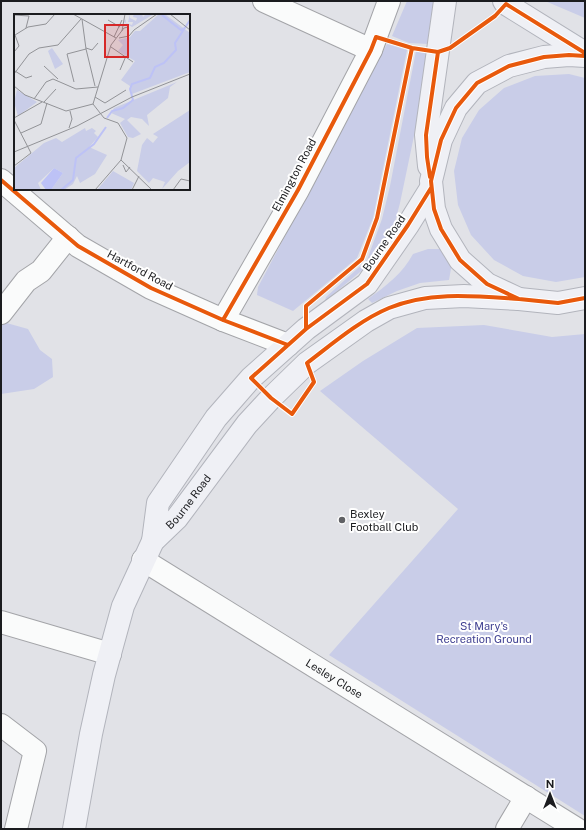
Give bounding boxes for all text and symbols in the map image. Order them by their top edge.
inset map [14,14,190,190]
street label: Elmington Road [270,136,318,214]
street label: Bourne Road [360,213,408,273]
street label: Hartford Road [105,248,175,292]
street label: Bourne Road [163,472,213,531]
place label: Bexley Football Club [350,508,419,533]
marker: Bexley Football Club [337,515,347,525]
park label: St Mary's Recreation Ground [436,620,532,645]
street label: Lesley Close [304,656,365,701]
north arrow [530,774,570,814]
text: N [546,778,554,790]

